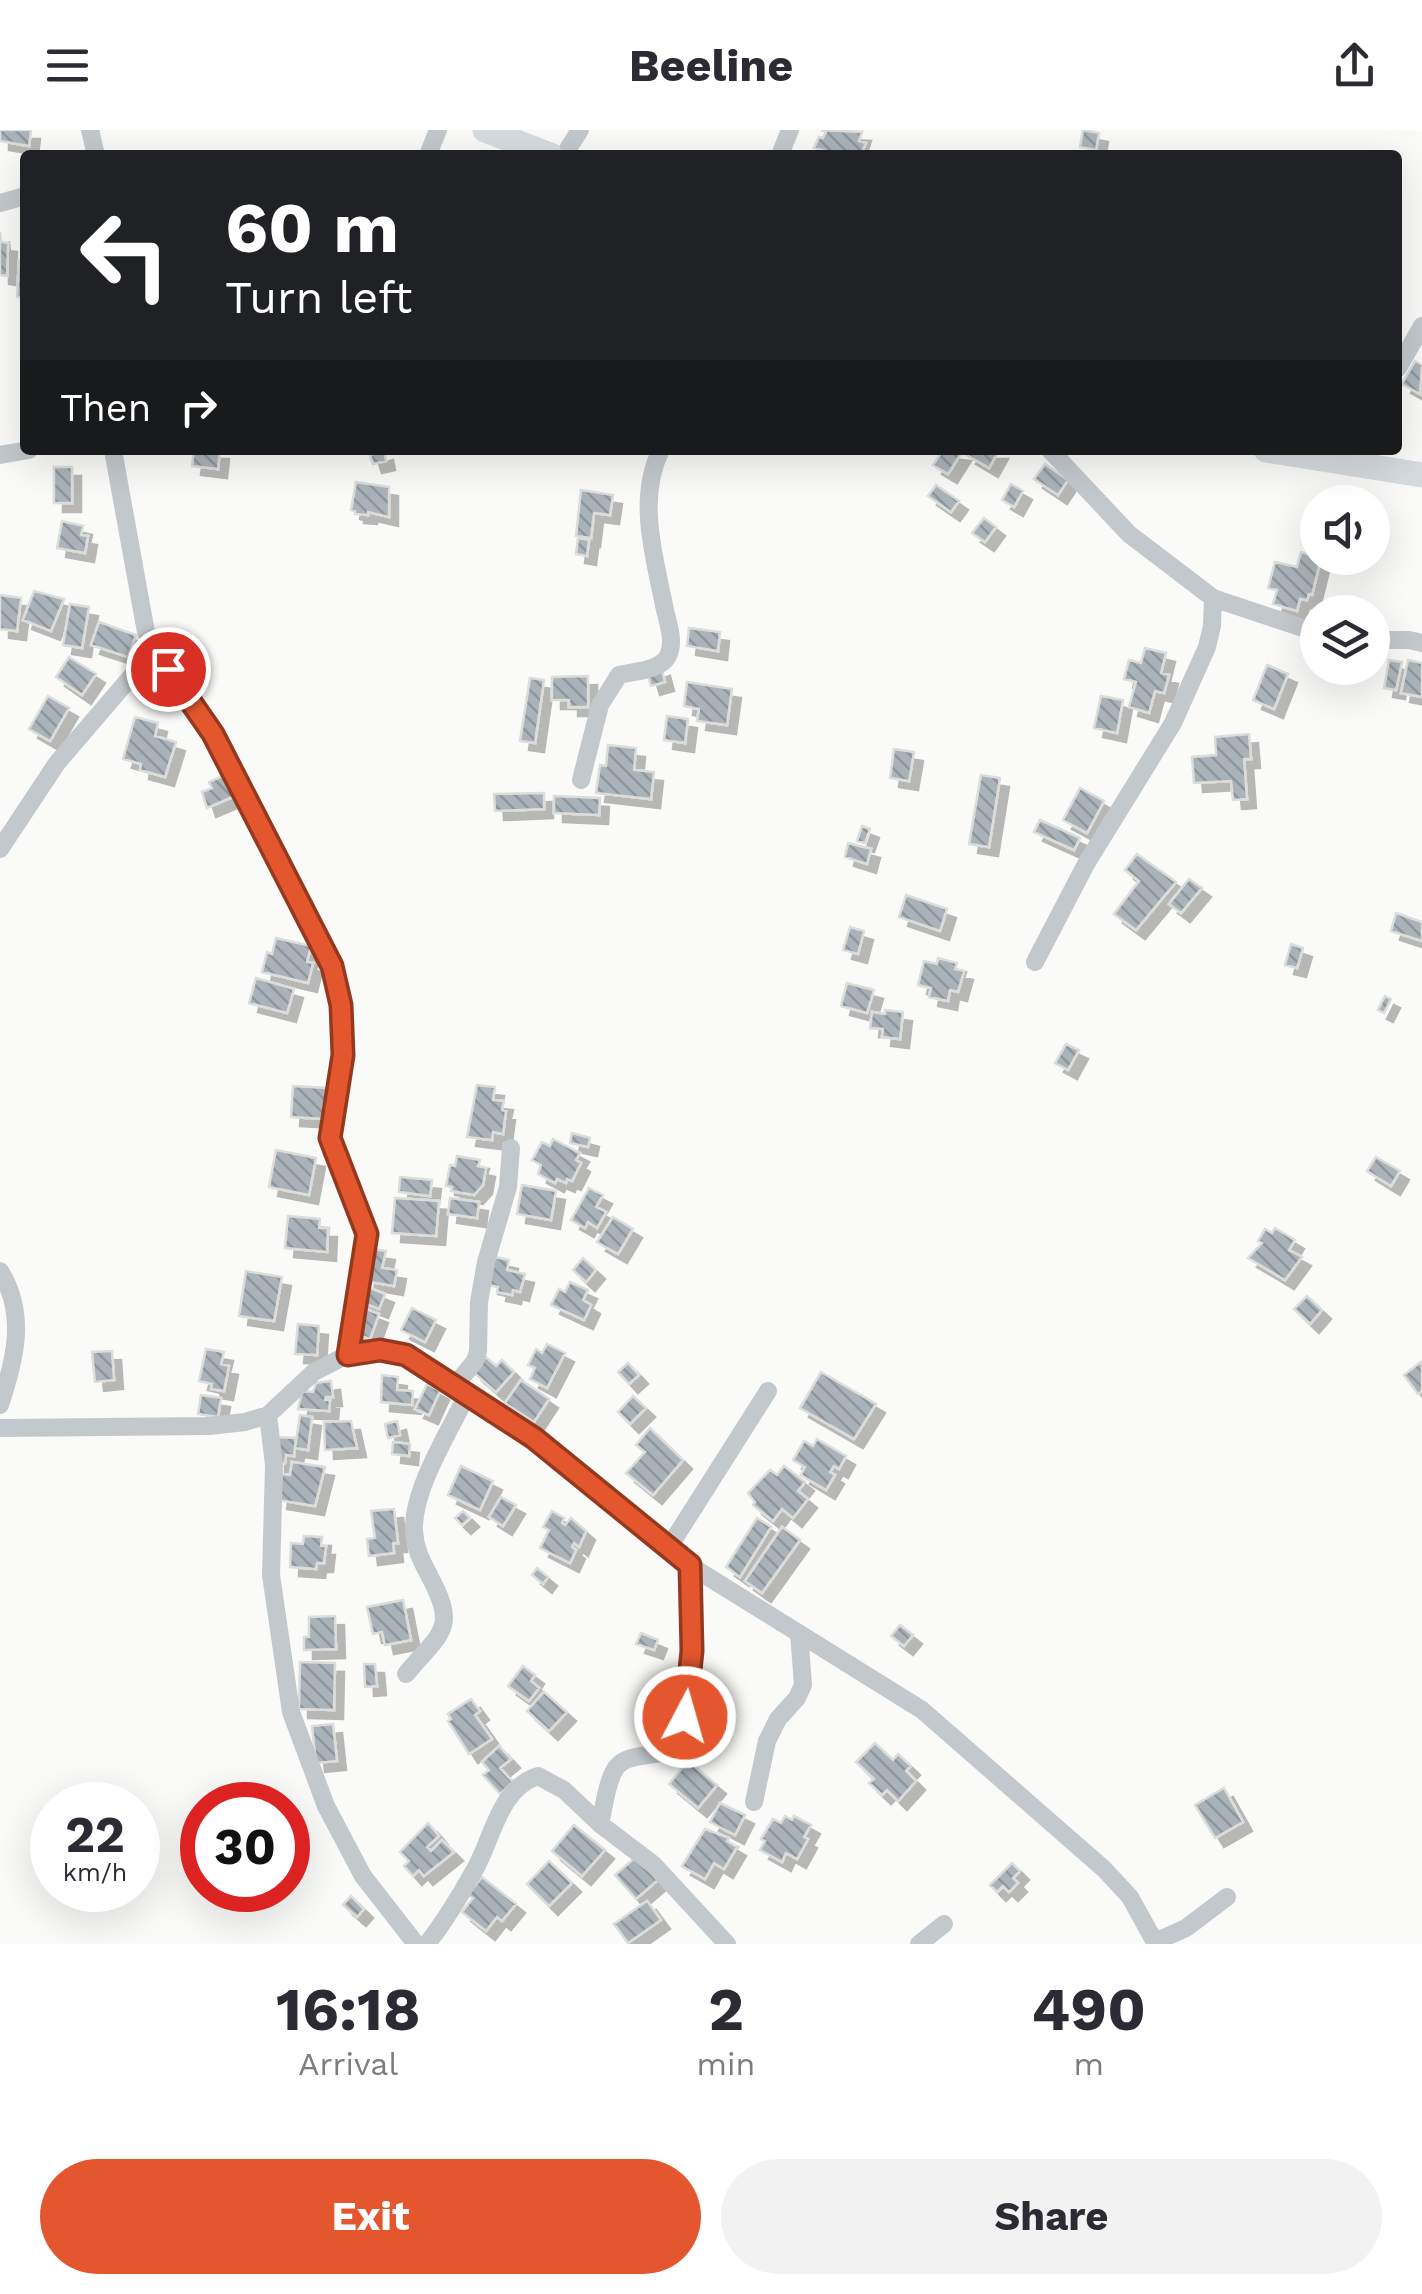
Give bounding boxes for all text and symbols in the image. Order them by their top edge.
icon: menu [40,38,95,93]
icon: share [1327,38,1382,93]
text: Beeline [629,39,793,92]
text: 60 m [225,187,399,269]
icon: left [60,190,190,320]
text: Turn left [225,271,412,324]
icon: right [171,380,226,435]
text: Then [60,386,151,430]
map controls [1300,485,1390,685]
button: sound [1300,485,1390,575]
button: layers [1300,595,1390,685]
pin [126,627,211,712]
icon: arrive [141,642,196,697]
position arrow [633,1665,737,1769]
speed limit sign: 30 [180,1782,310,1912]
text: 22 [65,1805,125,1864]
text: km/h [63,1858,127,1887]
text: 16:18 [276,1974,421,2045]
text: 2 [708,1974,744,2045]
text: 490 [1032,1974,1146,2045]
text: Arrival [298,2045,398,2083]
text: min [697,2045,755,2083]
text: m [1073,2045,1104,2083]
button: Exit [40,2159,701,2274]
button: Share [721,2159,1382,2274]

